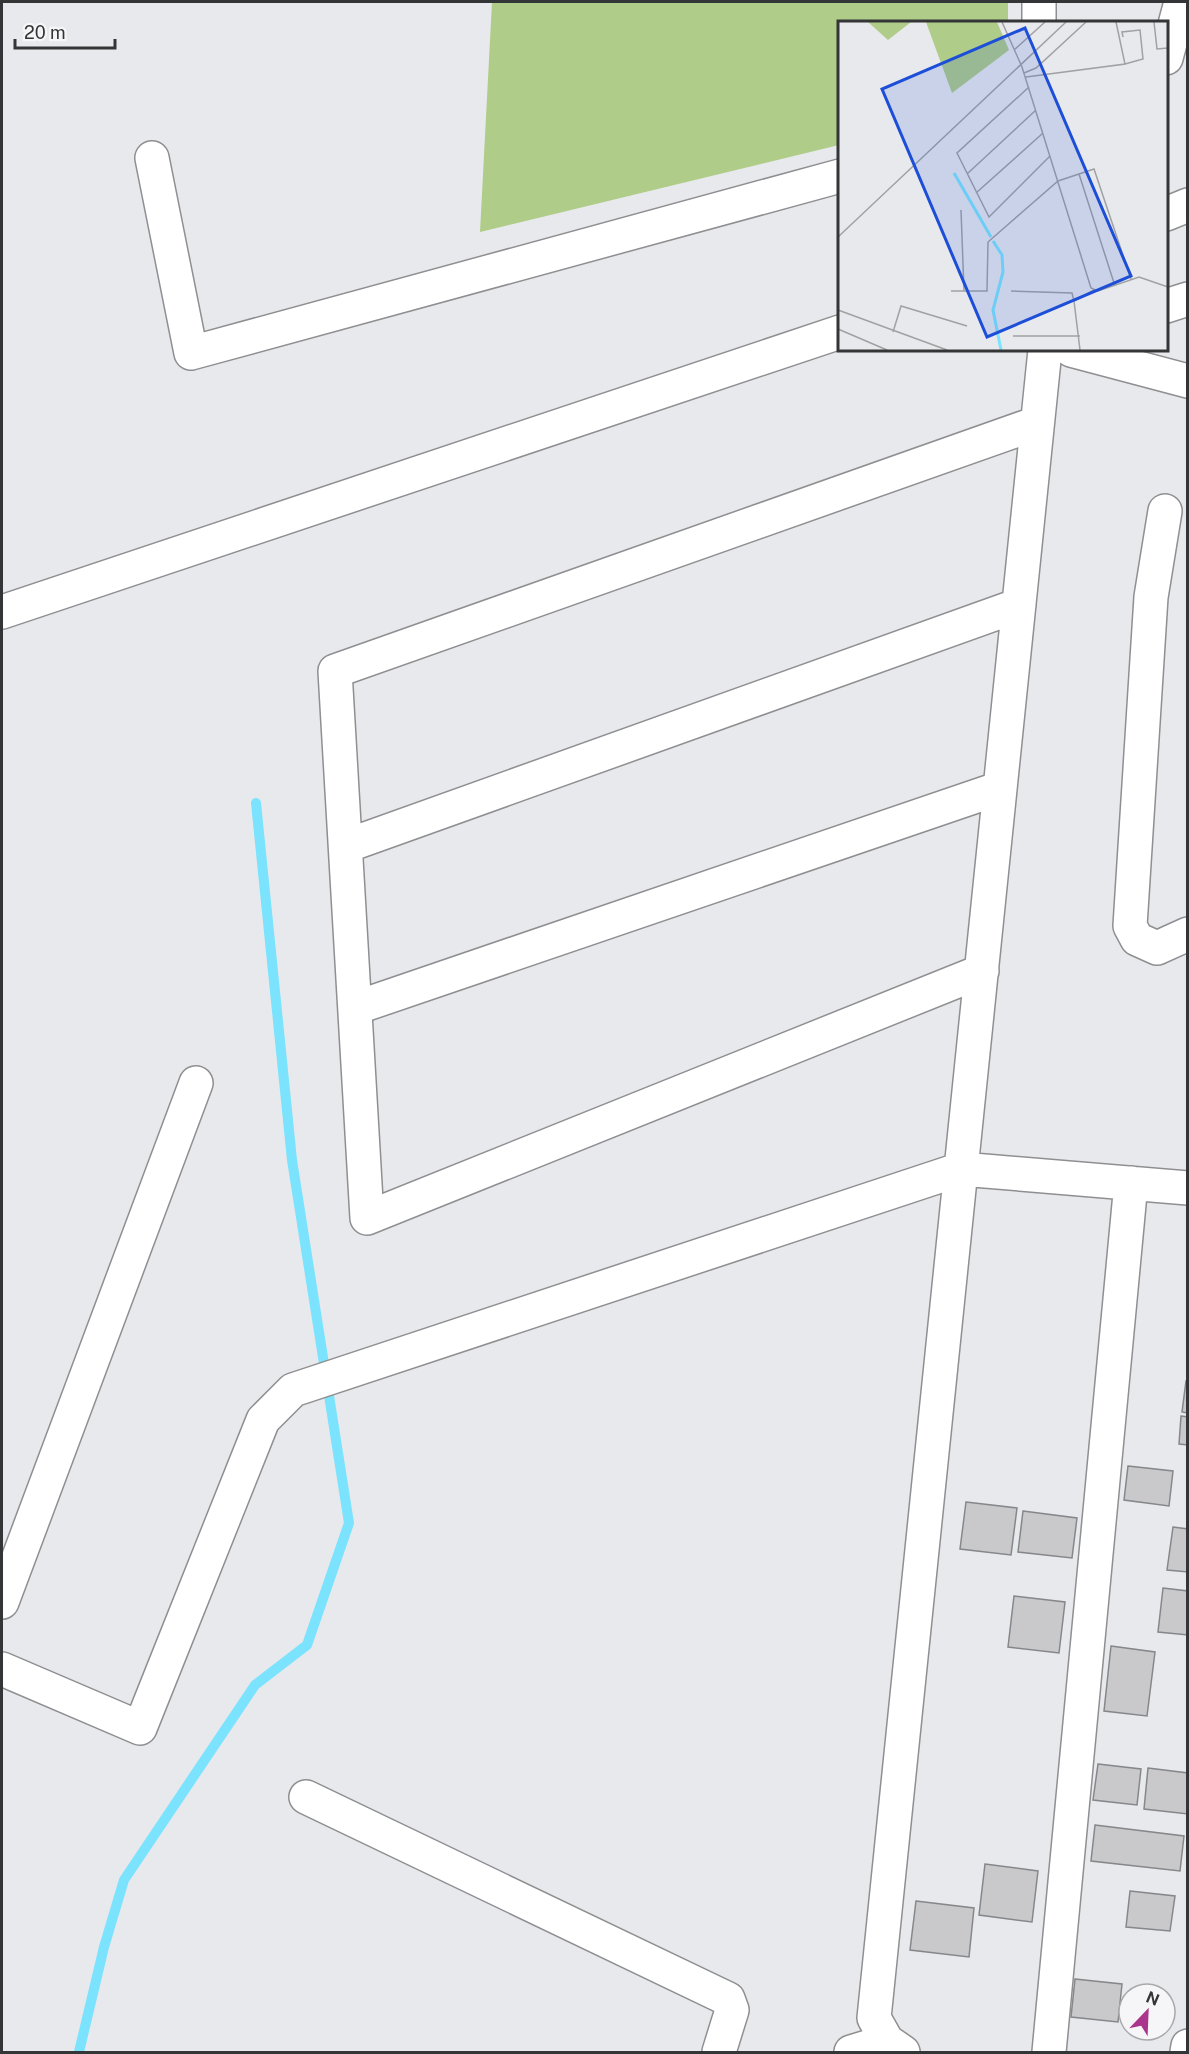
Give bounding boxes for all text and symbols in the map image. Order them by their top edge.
scale bar [15,12,116,50]
inset map [838,21,1168,351]
text: 20 m [24,22,66,43]
north arrow [1117,1982,1177,2042]
text: N [1143,1987,1162,2010]

